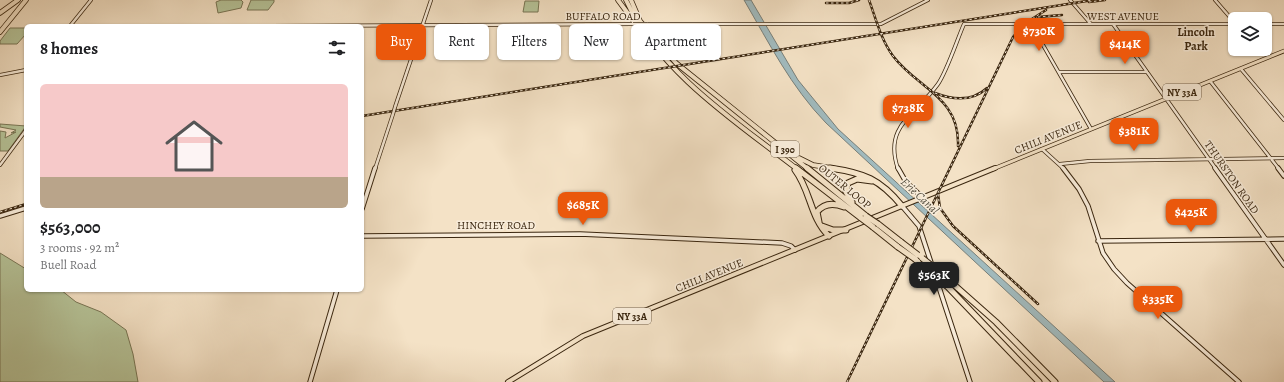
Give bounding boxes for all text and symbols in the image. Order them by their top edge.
street label: BUFFALO ROAD [565,9,641,24]
street label: WEST AVENUE [1086,9,1159,24]
map controls [1228,12,1272,56]
button: layers [1228,12,1272,56]
pin: $730K [1011,18,1067,52]
text: $730K [1023,22,1055,39]
chip: Buy [376,24,426,60]
chip: Rent [434,24,489,60]
chip: Filters [497,24,561,60]
chip: New [569,24,623,60]
chip: Apartment [631,24,721,60]
district label: Lincoln Park [1177,24,1215,54]
pin: $414K [1097,31,1153,65]
text: $414K [1109,35,1141,52]
text: 8 homes [40,37,98,60]
icon: filters [326,37,348,59]
road number: NY 33A [1163,84,1201,100]
pin: $738K [880,95,936,129]
text: $738K [892,99,924,116]
icon: home [158,110,230,182]
street label: CHILI AVENUE [1012,117,1084,158]
pin: $381K [1106,118,1162,152]
text: $381K [1118,122,1150,139]
street label: THURSTON ROAD [1201,138,1263,217]
road number: I 390 [771,141,799,157]
street label: OUTER LOOP [815,161,874,212]
water label: Erie Canal [897,174,943,218]
pin: $685K [555,192,611,226]
text: $685K [567,196,599,213]
pin: $425K [1163,199,1219,233]
text: $425K [1175,203,1207,220]
text: $563,000 [40,216,101,239]
street label: HINCHEY ROAD [457,218,535,233]
text: 3 rooms · 92 m² [40,239,119,256]
street label: CHILI AVENUE [673,255,745,296]
text: Buell Road [40,256,97,273]
pin: $563K [906,262,962,296]
text: $563K [918,266,950,283]
pin: $335K [1130,286,1186,320]
text: $335K [1142,290,1174,307]
road number: NY 33A [613,308,651,324]

